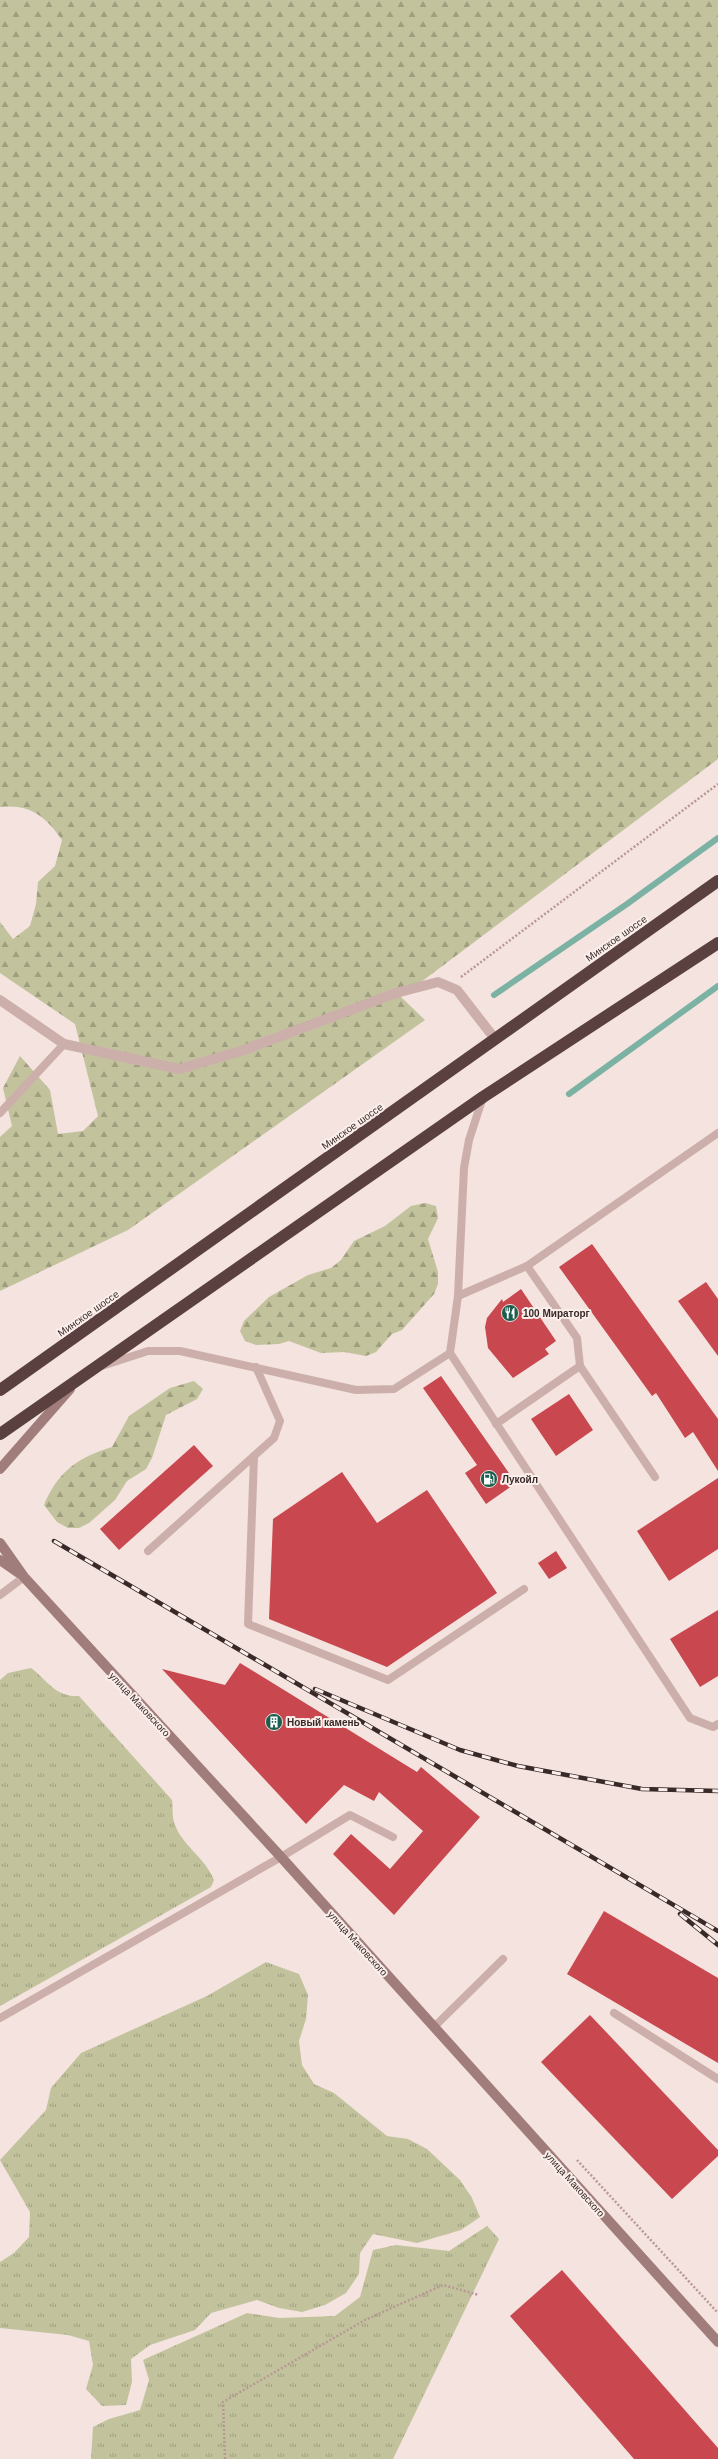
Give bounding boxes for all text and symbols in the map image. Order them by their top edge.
street label: Минское шоссе [584,913,649,964]
street label: Минское шоссе [320,1101,385,1152]
street label: Минское шоссе [56,1288,121,1339]
restaurant icon: 100 Мираторг [500,1303,520,1323]
place label: 100 Мираторг [523,1308,590,1319]
fuel station icon: Лукойл [479,1469,499,1489]
place label: Лукойл [502,1474,538,1485]
street label: улица Маковского [107,1670,172,1739]
building icon: Новый камень [264,1712,284,1732]
place label: Новый камень [287,1717,360,1728]
street label: улица Маковского [326,1909,390,1978]
street label: улица Маковского [543,2150,607,2219]

